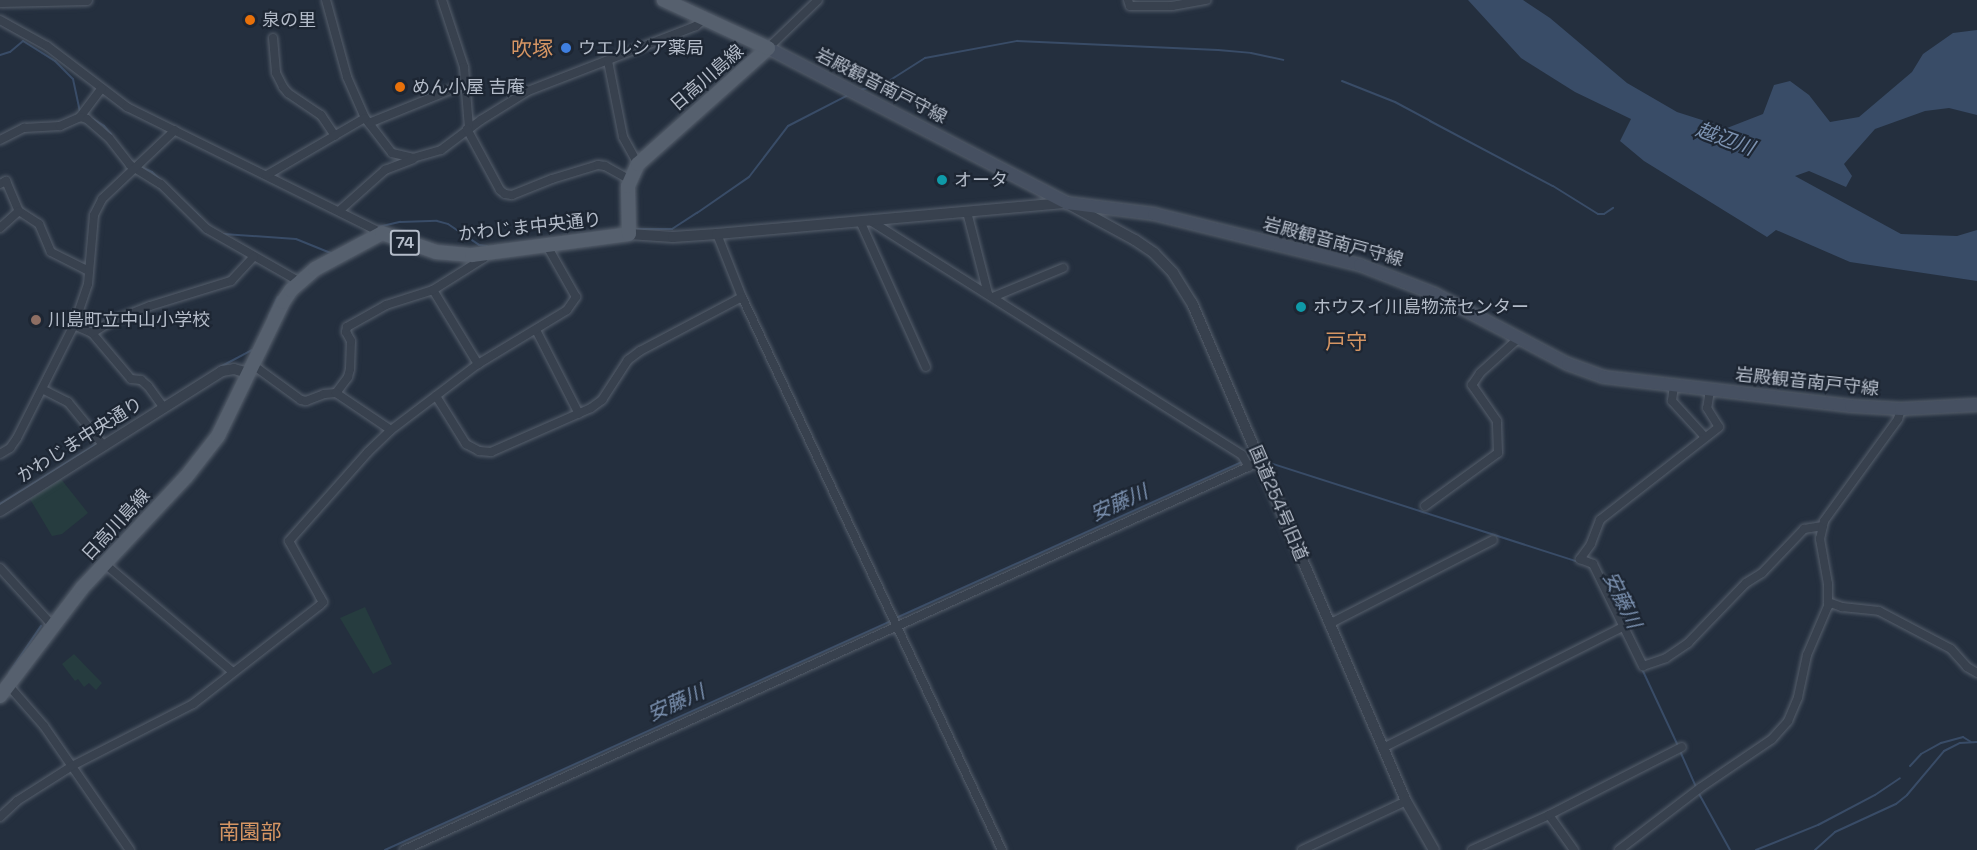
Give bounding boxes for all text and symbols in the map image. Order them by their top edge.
place label: 泉の里 [262,9,316,31]
marker: 泉の里 [243,13,257,27]
district label: 吹塚 [511,36,553,62]
place label: ウエルシア薬局 [578,37,704,59]
street label: 日高川島線 [666,40,748,116]
marker: ウエルシア薬局 [559,41,573,55]
street label: 岩殿観音南戸守線 [812,44,950,128]
place label: めん小屋 吉庵 [412,76,525,98]
marker: めん小屋 吉庵 [393,80,407,94]
water label: 越辺川 [1693,117,1757,161]
place label: オータ [954,169,1008,191]
marker: オータ [935,173,949,187]
street label: かわじま中央通り [457,209,603,245]
street label: 岩殿観音南戸守線 [1261,213,1405,271]
road number: 74 [388,230,422,256]
place label: ホウスイ川島物流センター [1313,296,1529,318]
marker: ホウスイ川島物流センター [1294,300,1308,314]
place label: 川島町立中山小学校 [48,309,210,331]
marker: 川島町立中山小学校 [29,313,43,327]
district label: 戸守 [1325,329,1367,355]
street label: 岩殿観音南戸守線 [1734,364,1880,400]
street label: かわじま中央通り [13,393,147,487]
street label: 国道254号旧道 [1244,442,1312,564]
water label: 安藤川 [1087,480,1151,526]
street label: 日高川島線 [77,485,155,565]
water label: 安藤川 [1598,568,1646,632]
water label: 安藤川 [644,680,708,726]
district label: 南園部 [219,819,281,845]

